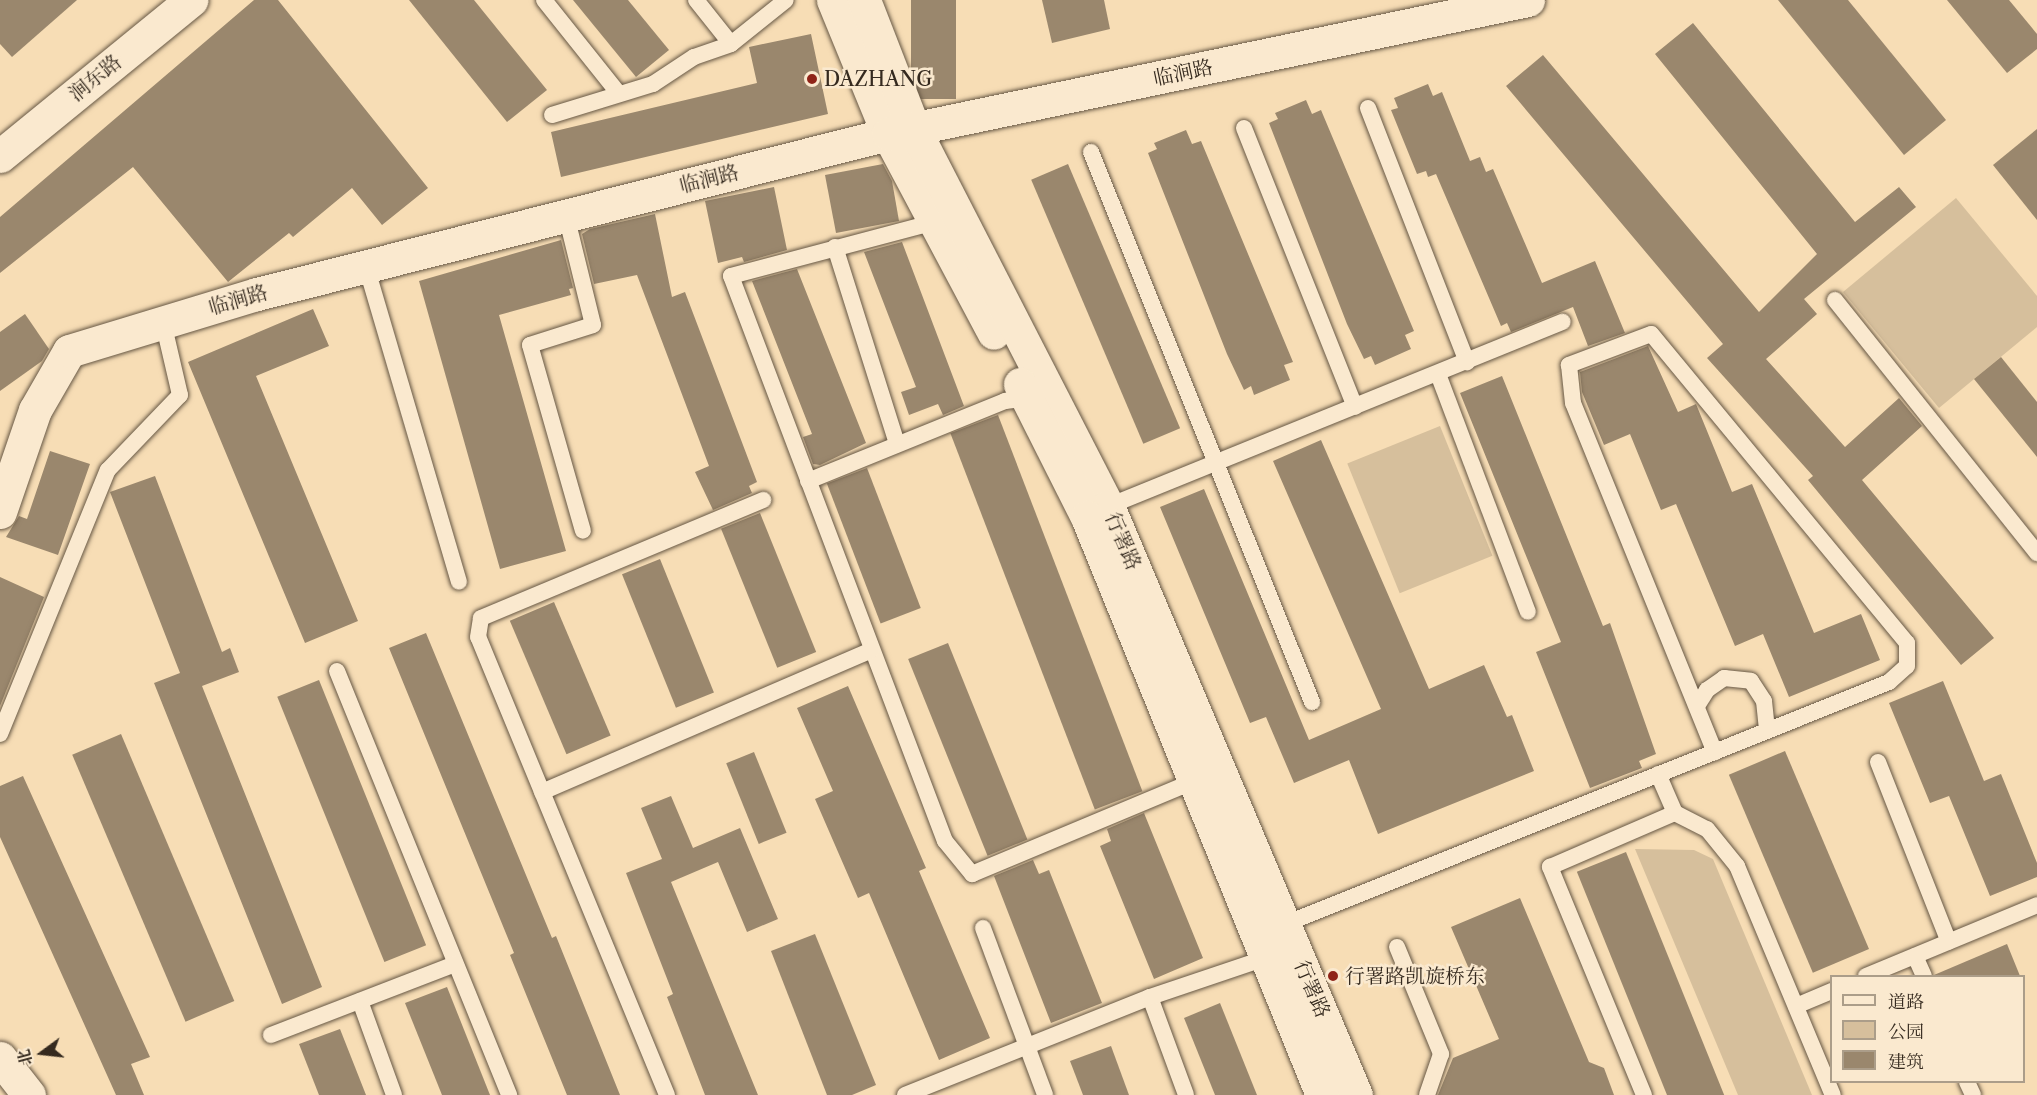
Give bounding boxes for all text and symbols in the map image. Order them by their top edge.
street label: 涧东路 [64,50,126,106]
street label: 临涧路 [1151,55,1215,91]
place label: DAZHANG [824,67,932,91]
marker: DAZHANG [805,72,819,86]
street label: 临涧路 [677,160,741,198]
street label: 临涧路 [206,280,270,320]
street label: 行署路 [1100,509,1146,573]
street label: 行署路 [1289,957,1335,1021]
place label: 行署路凯旋桥东 [1345,964,1485,988]
marker: 行署路凯旋桥东 [1326,969,1340,983]
legend [1830,975,2025,1083]
text: 道路 [1888,991,1924,1013]
text: 公园 [1888,1021,1924,1043]
north arrow [12,1023,72,1083]
text: 北 [13,1047,36,1068]
text: 建筑 [1888,1051,1924,1073]

